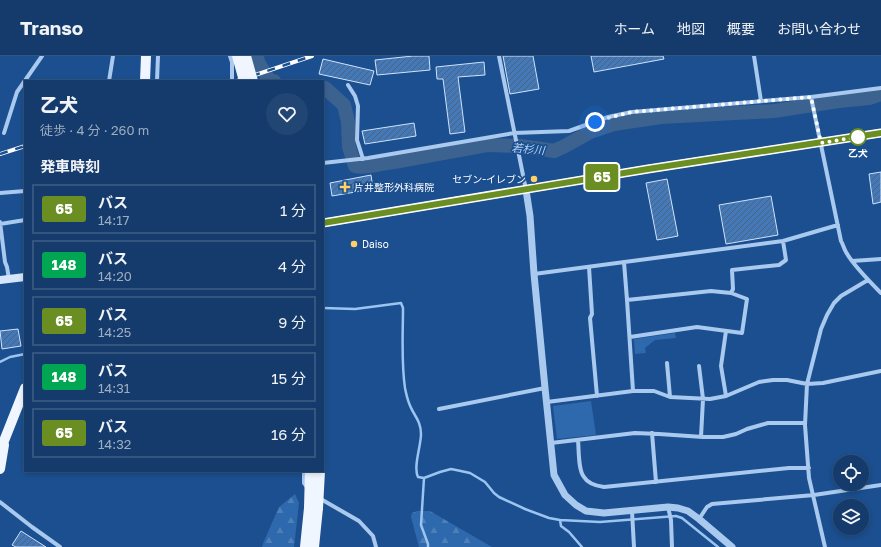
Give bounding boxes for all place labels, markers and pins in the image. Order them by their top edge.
marker: 乙犬 [849,128,867,146]
place label: 乙犬 [848,147,868,159]
place label: セブン-イレブン [452,173,526,185]
marker: セブン-イレブン [529,174,539,184]
marker: 片井整形外科病院 [339,181,351,193]
place label: 片井整形外科病院 [354,181,434,193]
place label: Daiso [362,238,389,250]
marker: Daiso [349,239,359,249]

